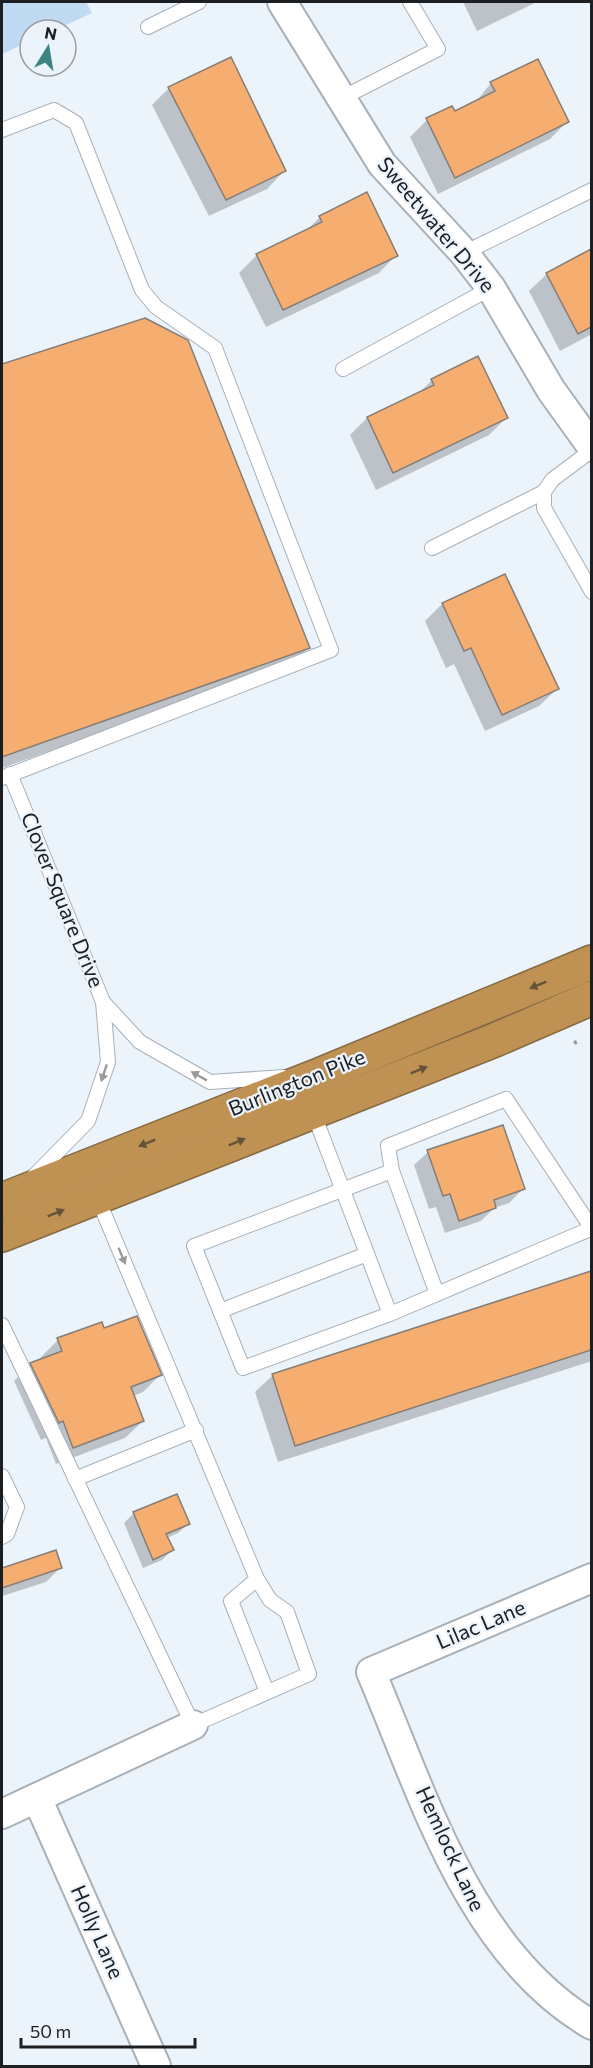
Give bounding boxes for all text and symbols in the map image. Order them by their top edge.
north arrow [18,18,78,78]
text: N [43,22,59,43]
street label: Sweetwater Drive [373,151,501,297]
street label: Clover Square Drive [17,808,110,991]
one-way arrow [528,980,546,990]
street label: Burlington Pike [224,1043,369,1120]
one-way arrow [99,1064,108,1082]
one-way arrow [410,1065,428,1075]
one-way arrow [190,1071,207,1081]
one-way arrow [228,1137,246,1146]
one-way arrow [138,1138,156,1148]
one-way arrow [47,1208,65,1218]
one-way arrow [117,1248,127,1266]
street label: Lilac Lane [432,1594,529,1654]
street label: Hemlock Lane [412,1782,491,1915]
street label: Holly Lane [67,1881,130,1982]
scale bar [21,2011,195,2049]
text: 50 m [30,2020,71,2042]

